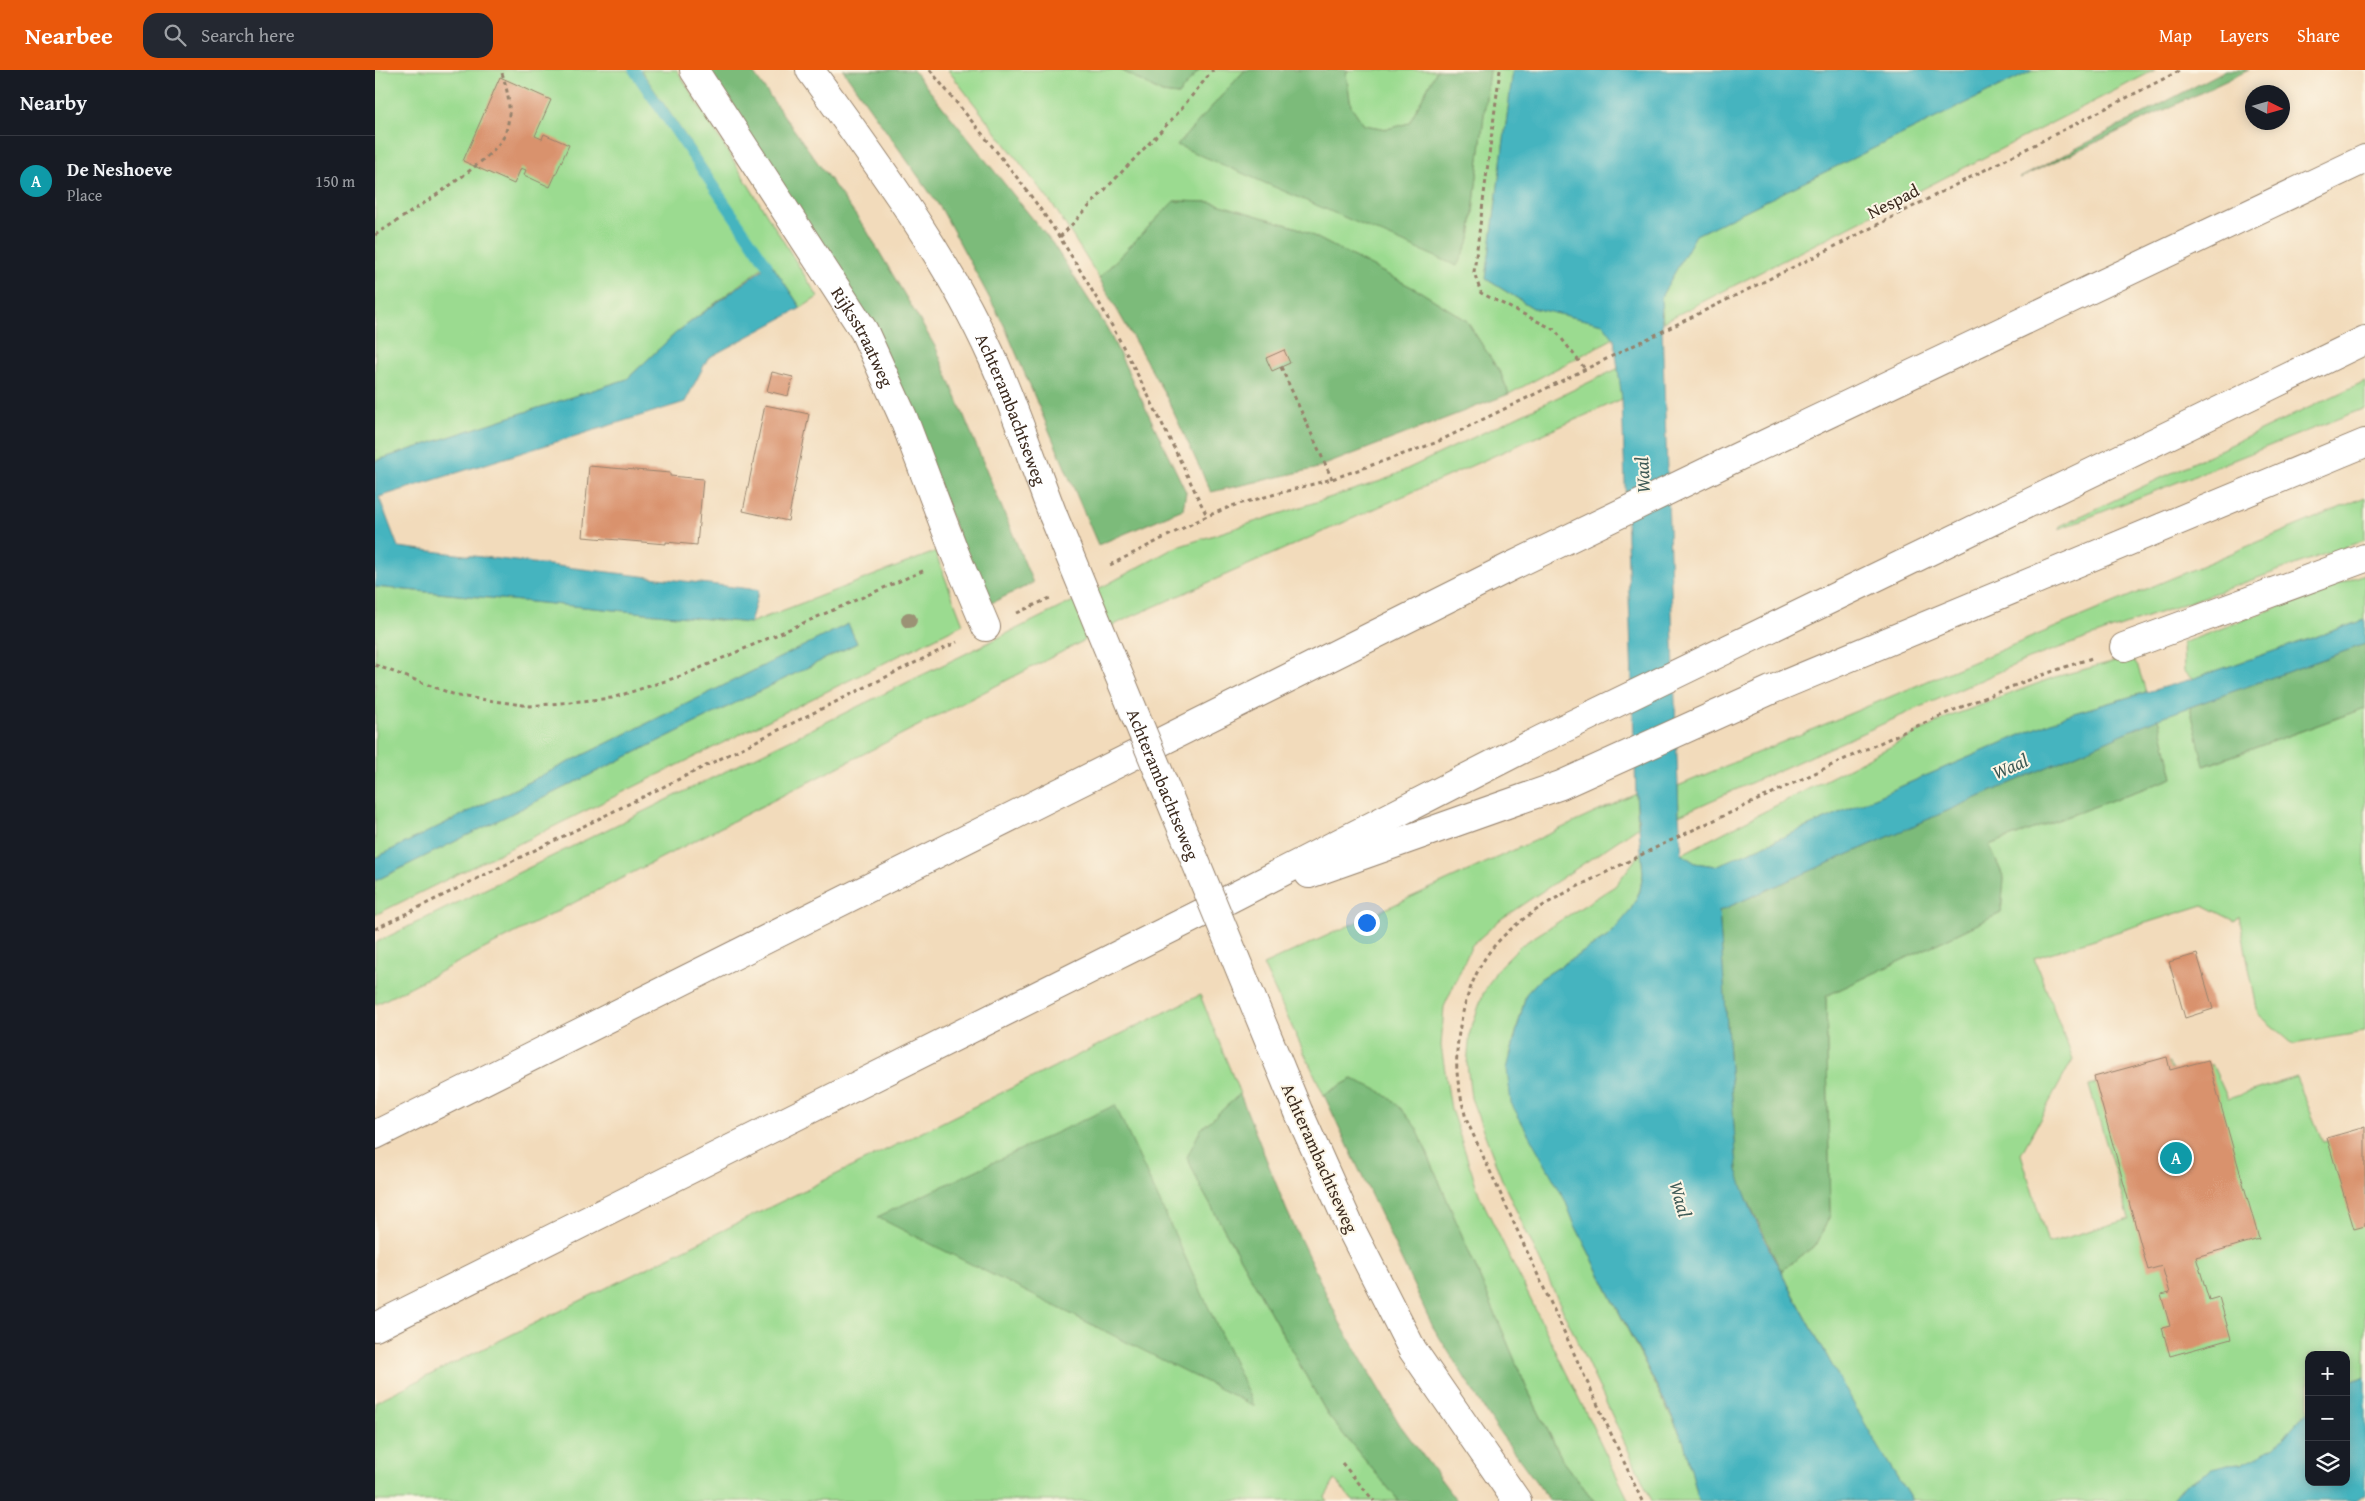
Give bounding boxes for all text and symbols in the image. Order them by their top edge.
search box [143,13,493,58]
text: Nearbee [25,18,113,53]
icon: search [161,21,189,49]
text: Search here [201,21,295,49]
text: Map [2159,22,2192,49]
text: Layers [2220,22,2269,49]
text: Share [2297,22,2340,49]
north arrow [2245,85,2290,130]
text: Nearby [20,87,87,118]
text: De Neshoeve [67,155,172,183]
text: A [31,169,41,193]
text: 150 m [315,169,355,193]
street label: Nespad [1862,176,1924,226]
text: Place [67,183,102,207]
street label: Rijksstraatweg [825,281,901,391]
street label: Achterambachtseweg [969,328,1054,489]
water label: Waal [1627,456,1657,494]
street label: Achterambachtseweg [1120,704,1207,864]
water label: Waal [1988,746,2033,786]
your location [1354,910,1380,936]
street label: Achterambachtseweg [1275,1079,1365,1237]
pin: A [2160,1139,2192,1177]
water label: Waal [1663,1178,1700,1221]
map controls [2305,1351,2350,1486]
button: + [2305,1351,2350,1396]
button: − [2305,1396,2350,1441]
button: layers [2305,1441,2350,1486]

